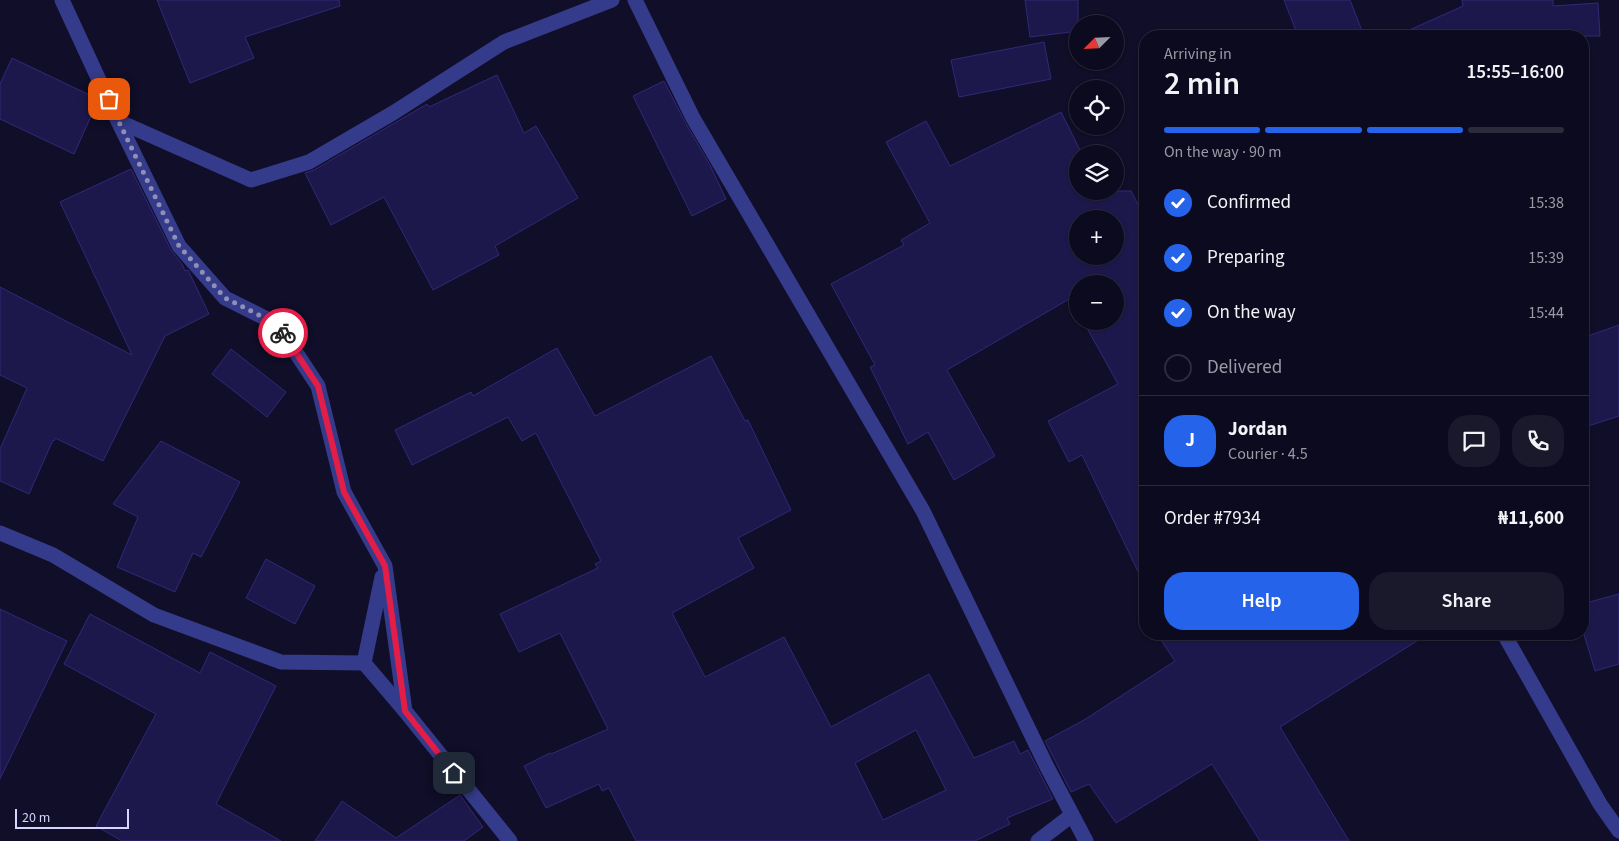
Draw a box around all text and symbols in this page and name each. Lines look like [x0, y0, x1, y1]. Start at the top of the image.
north arrow [1069, 15, 1124, 70]
map controls [1069, 15, 1124, 330]
text: Arriving in [1164, 43, 1232, 65]
text: 15:55–16:00 [1466, 59, 1564, 86]
text: 2 min [1164, 61, 1240, 107]
pin [88, 78, 130, 120]
button: locate [1069, 80, 1124, 135]
icon: bag [95, 85, 123, 113]
text: On the way · 90 m [1164, 141, 1281, 163]
button: layers [1069, 145, 1124, 200]
icon: check [1164, 189, 1192, 217]
text: Confirmed [1207, 189, 1291, 216]
text: 15:38 [1528, 192, 1564, 214]
button: + [1069, 210, 1124, 265]
icon: check [1164, 244, 1192, 272]
text: Preparing [1207, 244, 1285, 271]
text: 15:39 [1528, 247, 1564, 269]
button: − [1069, 275, 1124, 330]
icon: check [1164, 299, 1192, 327]
text: On the way [1207, 299, 1296, 326]
text: 15:44 [1528, 302, 1564, 324]
courier [258, 308, 308, 358]
icon: bike [269, 319, 297, 347]
text: Delivered [1207, 354, 1282, 381]
button: chat [1448, 415, 1500, 467]
button: phone [1512, 415, 1564, 467]
text: Jordan [1228, 416, 1287, 443]
text: J [1185, 427, 1195, 454]
text: Courier · 4.5 [1228, 443, 1308, 465]
text: Order #7934 [1164, 505, 1261, 532]
text: ₦11,600 [1498, 505, 1564, 532]
button: Help [1164, 572, 1359, 630]
button: Share [1369, 572, 1564, 630]
pin [433, 752, 475, 794]
icon: home [440, 759, 468, 787]
scale bar [15, 806, 129, 829]
text: 20 m [22, 808, 50, 828]

